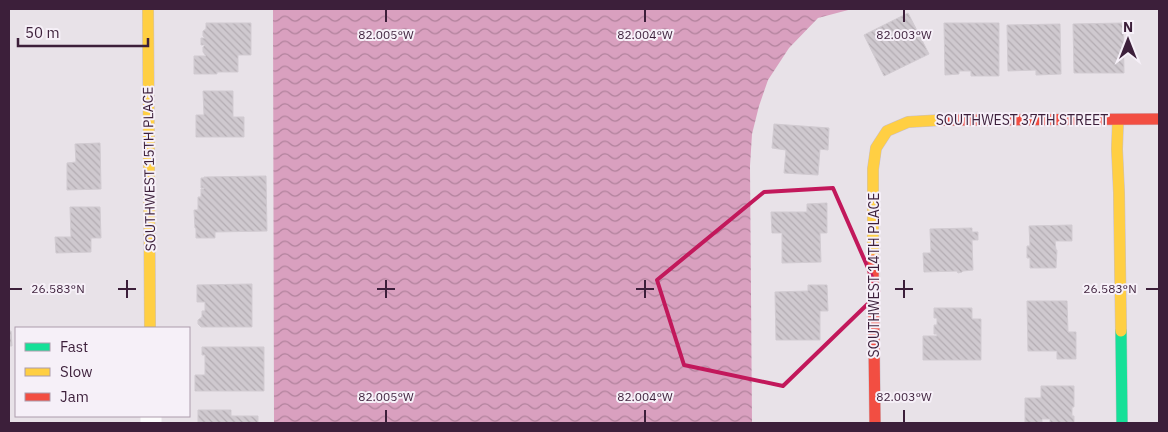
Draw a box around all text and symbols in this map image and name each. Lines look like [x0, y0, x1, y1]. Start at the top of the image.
scale bar [18, 15, 148, 47]
north arrow [1103, 15, 1153, 65]
text: N [1123, 18, 1133, 36]
text: 50 m [25, 23, 60, 42]
text: 82.005°W [358, 27, 414, 42]
text: 82.004°W [617, 27, 673, 42]
text: 82.003°W [876, 27, 932, 42]
street label: SOUTHWEST 15TH PLACE [139, 86, 159, 252]
street label: SOUTHWEST 37TH STREET [936, 111, 1108, 129]
street label: SOUTHWEST 14TH PLACE [865, 193, 883, 357]
text: 26.583°N [31, 281, 85, 296]
text: 26.583°N [1083, 281, 1137, 296]
legend [15, 327, 190, 417]
text: Fast [60, 337, 88, 356]
text: Slow [60, 362, 93, 381]
text: Jam [60, 387, 89, 406]
text: 82.005°W [358, 389, 414, 404]
text: 82.004°W [617, 389, 673, 404]
text: 82.003°W [876, 389, 932, 404]

